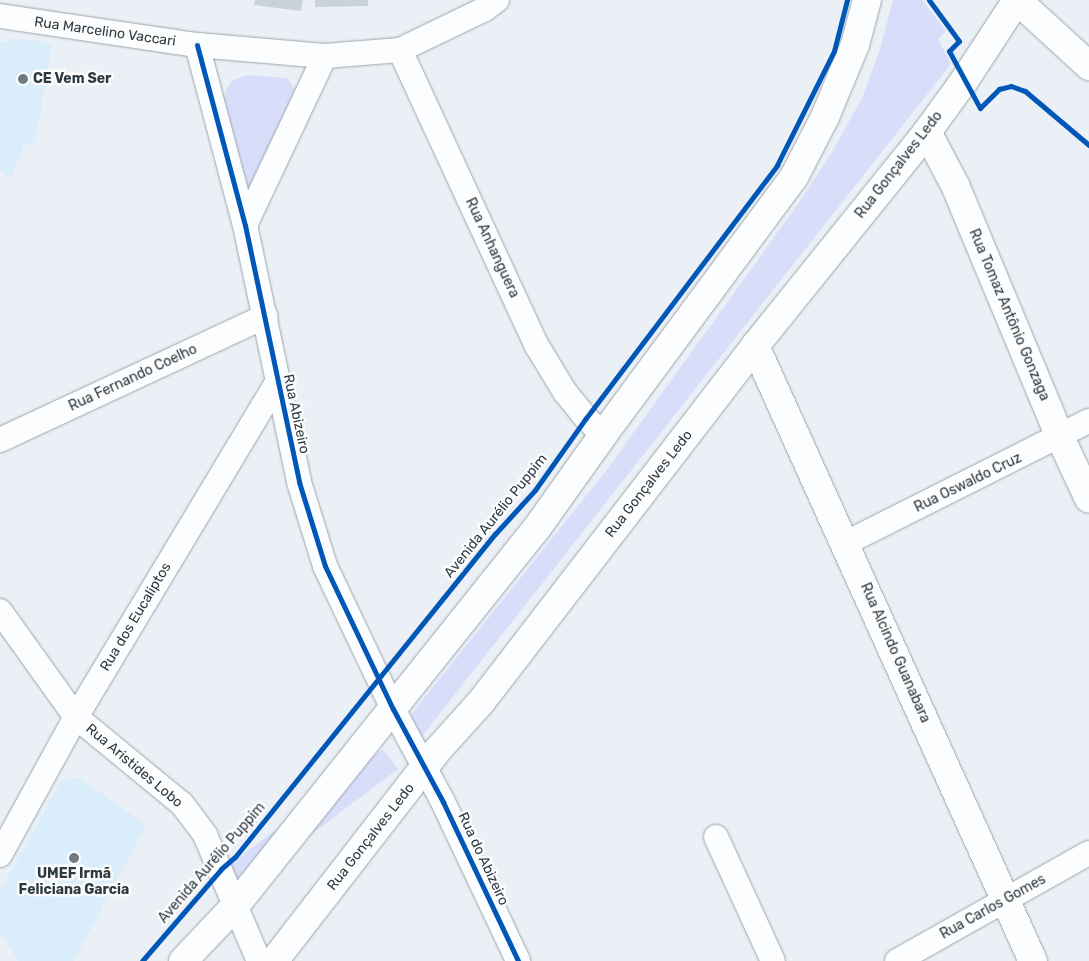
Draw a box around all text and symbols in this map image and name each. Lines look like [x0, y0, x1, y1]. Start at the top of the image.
street label: Rua Marcelino Vaccari [33, 14, 177, 50]
place label: CE Vem Ser [33, 71, 112, 87]
marker: CE Vem Ser [17, 73, 29, 85]
street label: Rua Gonçalves Ledo [852, 108, 946, 222]
street label: Rua Anhanguera [461, 195, 523, 301]
street label: Rua Tomaz Antônio Gonzaga [965, 226, 1053, 404]
street label: Rua Fernando Coelho [66, 341, 200, 415]
street label: Rua Abizeiro [279, 372, 313, 456]
street label: Rua Gonçalves Ledo [602, 427, 696, 541]
street label: Rua Oswaldo Cruz [912, 450, 1024, 516]
street label: Avenida Aurélio Puppim [441, 451, 551, 581]
street label: Rua dos Eucaliptos [97, 560, 175, 674]
street label: Rua Alcindo Guanabara [856, 580, 934, 726]
street label: Rua Aristides Lobo [82, 720, 186, 812]
street label: Rua Gonçalves Ledo [324, 780, 418, 894]
street label: Avenida Aurélio Puppim [155, 799, 269, 927]
street label: Rua do Abizeiro [454, 810, 512, 908]
marker: UMEF Irmã Feliciana Garcia [68, 852, 80, 864]
place label: UMEF Irmã Feliciana Garcia [19, 866, 129, 899]
street label: Rua Carlos Gomes [937, 871, 1049, 943]

